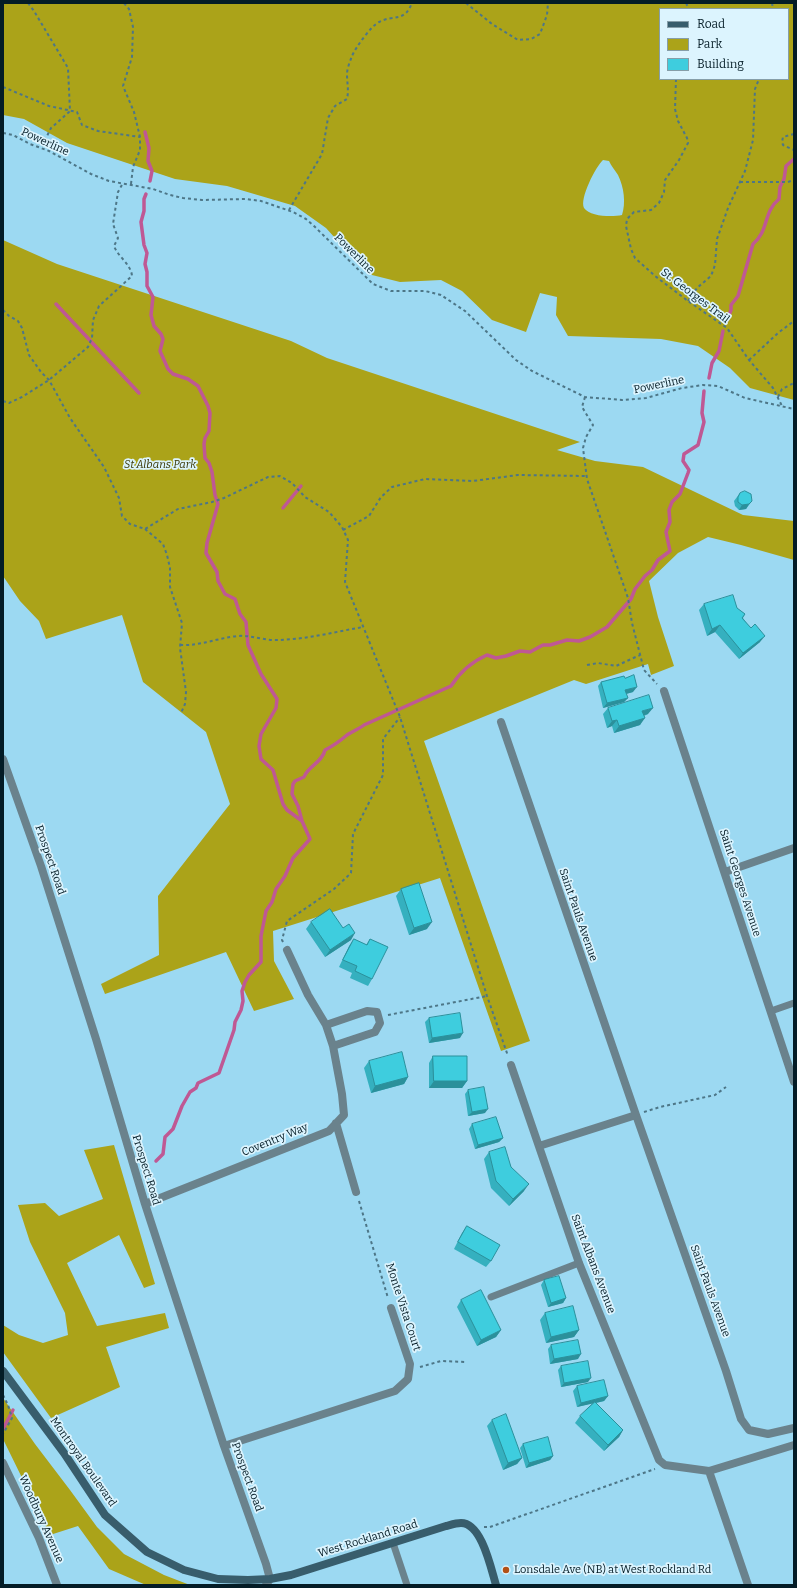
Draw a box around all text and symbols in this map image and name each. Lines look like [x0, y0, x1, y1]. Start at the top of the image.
legend [659, 8, 789, 80]
text: Road [697, 17, 725, 31]
text: Park [697, 37, 722, 51]
text: Building [697, 57, 744, 71]
street label: Powerline [19, 125, 71, 159]
street label: Powerline [331, 231, 377, 277]
street label: St. Georges Trail [658, 266, 732, 326]
street label: Powerline [633, 373, 685, 397]
park label: St Albans Park [124, 458, 196, 472]
street label: Prospect Road [32, 823, 68, 897]
street label: Saint Georges Avenue [716, 828, 764, 938]
street label: Saint Pauls Avenue [556, 867, 600, 963]
street label: Coventry Way [240, 1121, 310, 1159]
street label: Prospect Road [129, 1133, 163, 1207]
street label: Saint Albans Avenue [568, 1213, 618, 1315]
street label: Saint Pauls Avenue [687, 1243, 733, 1339]
street label: Monte Vista Court [383, 1261, 423, 1353]
street label: Montroyal Boulevard [47, 1415, 119, 1509]
street label: Prospect Road [228, 1441, 266, 1513]
street label: Woodbury Avenue [16, 1473, 66, 1565]
street label: West Rockland Road [317, 1518, 419, 1560]
place label: Lonsdale Ave (NB) at West Rockland Rd [514, 1563, 711, 1577]
marker: Lonsdale Ave (NB) at West Rockland Rd [501, 1565, 511, 1575]

